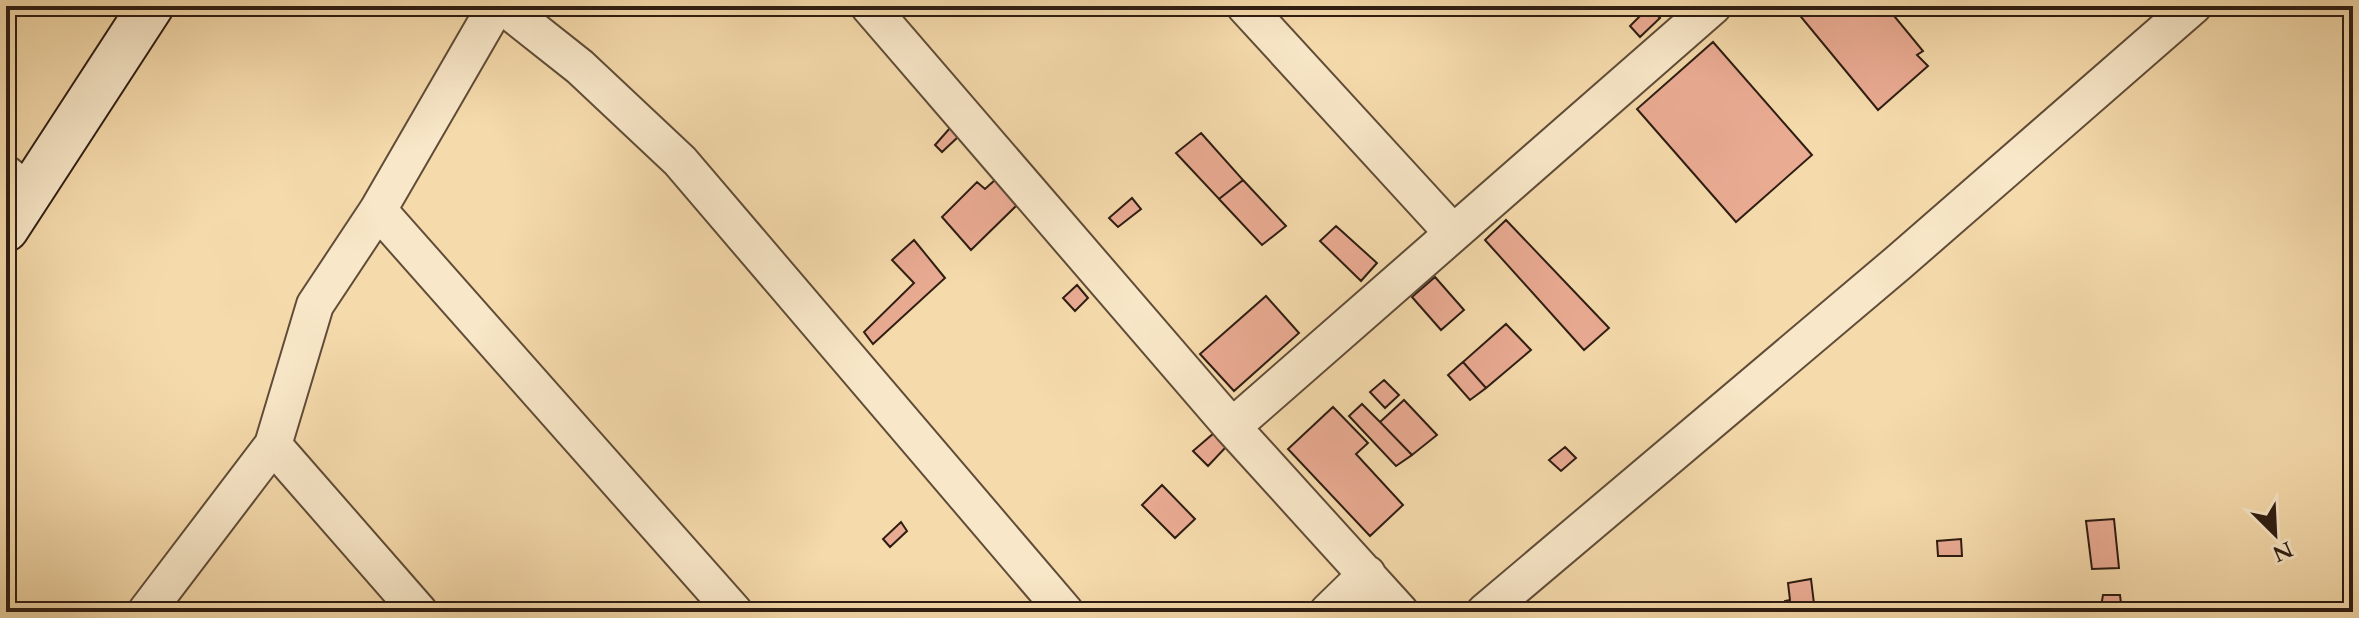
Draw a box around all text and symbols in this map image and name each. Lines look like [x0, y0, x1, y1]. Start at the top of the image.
north arrow [2235, 494, 2315, 574]
text: N [2268, 534, 2298, 569]

